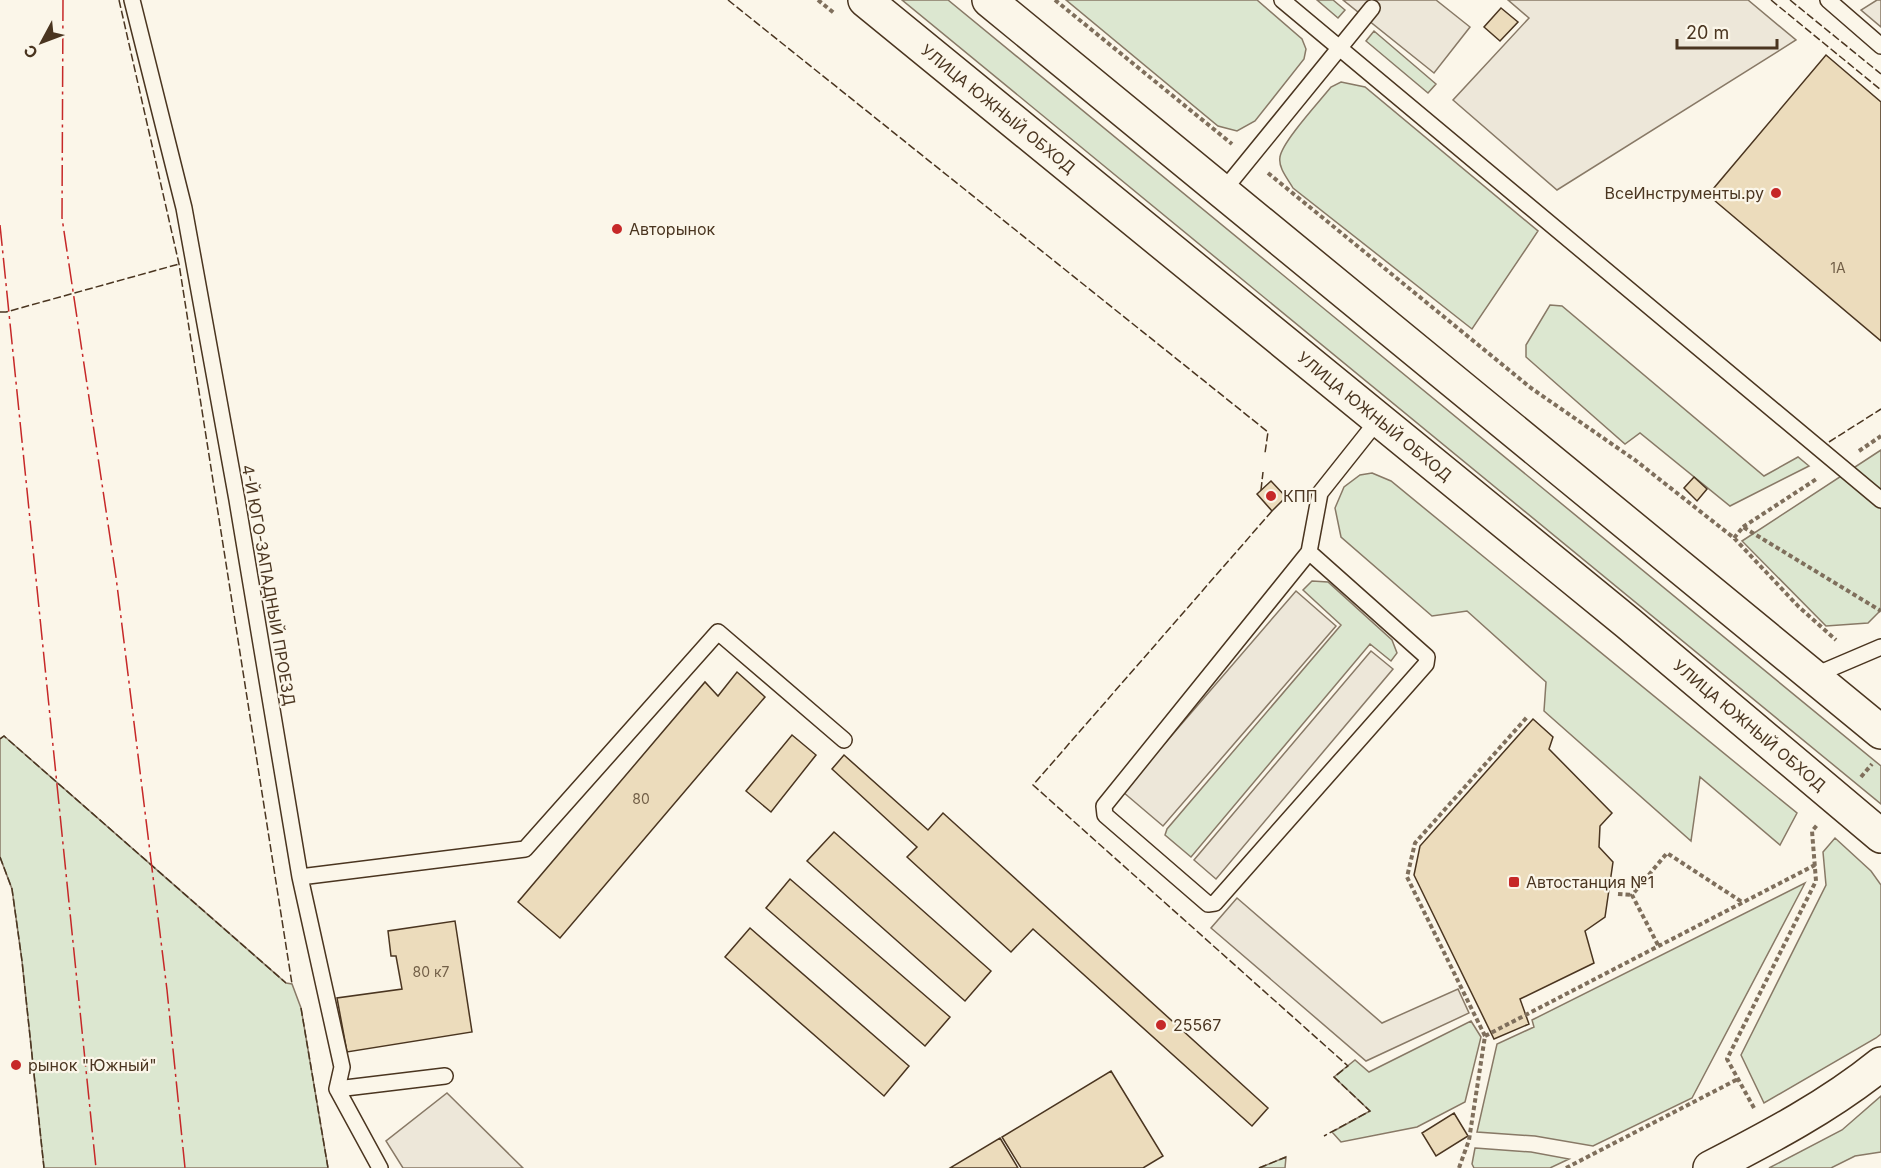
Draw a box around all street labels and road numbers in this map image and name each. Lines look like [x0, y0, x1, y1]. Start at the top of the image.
street label: УЛИЦА ЮЖНЫЙ ОБХОД [917, 40, 1080, 178]
street label: УЛИЦА ЮЖНЫЙ ОБХОД [1293, 347, 1456, 485]
street label: 4-Й ЮГО-ЗАПАДНЫЙ ПРОЕЗД [238, 463, 300, 707]
street label: УЛИЦА ЮЖНЫЙ ОБХОД [1669, 655, 1830, 795]

